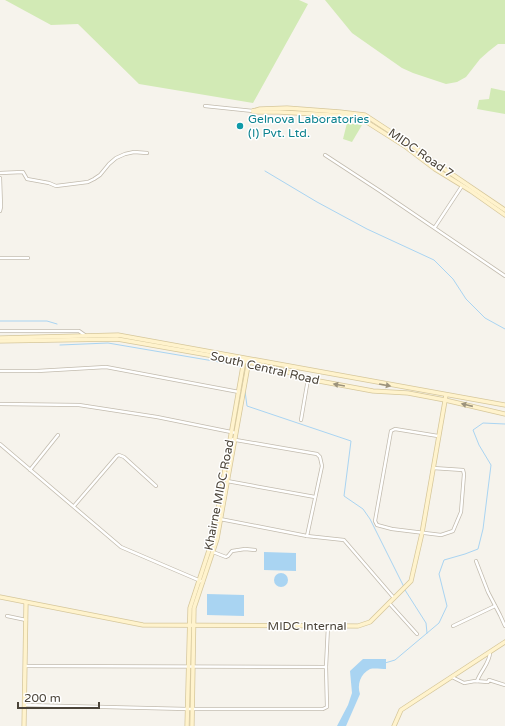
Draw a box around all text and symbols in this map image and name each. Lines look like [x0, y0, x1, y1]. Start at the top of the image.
place label: Gelnova Laboratories (I) Pvt. Ltd. [248, 112, 369, 140]
marker: Gelnova Laboratories (I) Pvt. Ltd. [235, 121, 245, 131]
street label: MIDC Road 7 [386, 125, 456, 181]
street label: South Central Road [209, 349, 321, 387]
one-way arrow [333, 381, 345, 387]
one-way arrow [378, 382, 391, 388]
one-way arrow [461, 401, 473, 407]
street label: Khairne MIDC Road [201, 438, 237, 552]
street label: MIDC Internal [268, 619, 346, 633]
scale bar [18, 684, 99, 710]
text: 200 m [24, 691, 61, 705]

